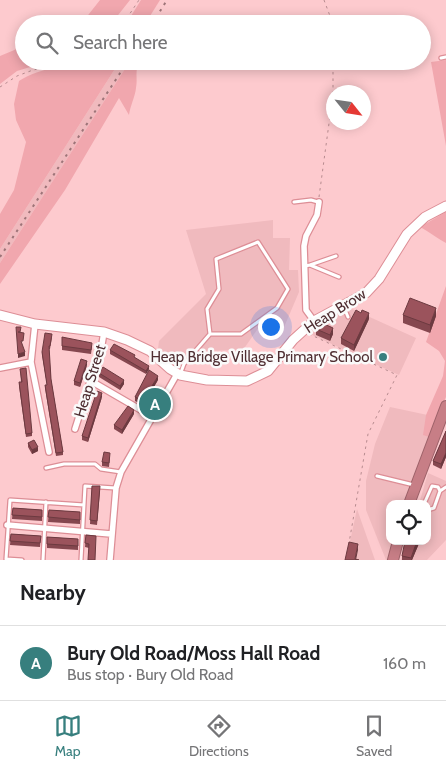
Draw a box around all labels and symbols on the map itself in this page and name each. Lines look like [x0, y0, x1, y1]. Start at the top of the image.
north arrow [326, 85, 371, 130]
street label: Heap Brow [301, 285, 369, 337]
your location [258, 314, 284, 340]
street label: Heap Street [70, 342, 110, 420]
place label: Heap Bridge Village Primary School [150, 348, 373, 366]
marker: Heap Bridge Village Primary School [377, 351, 389, 363]
pin: A [139, 385, 171, 423]

